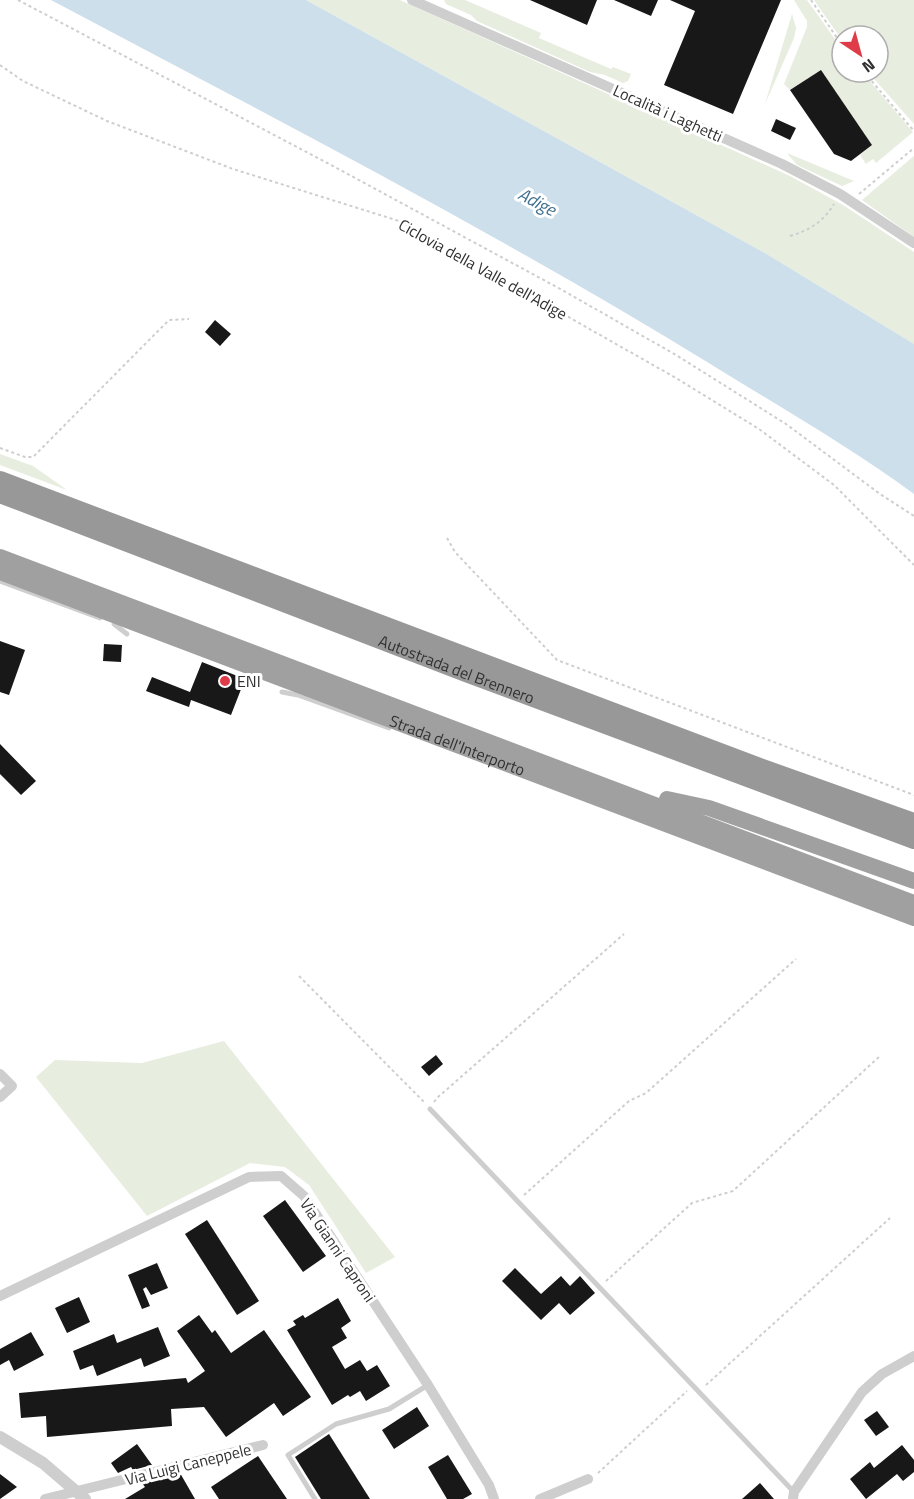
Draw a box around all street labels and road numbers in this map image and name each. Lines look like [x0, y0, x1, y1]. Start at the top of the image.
street label: Località i Laghetti [609, 78, 727, 148]
street label: Ciclovia della Valle dell'Adige [394, 213, 572, 325]
street label: Autostrada del Brennero [375, 629, 538, 710]
street label: Strada dell'Interporto [386, 709, 529, 782]
street label: Via Gianni Caproni [294, 1193, 382, 1307]
street label: Via Luigi Caneppele [122, 1437, 254, 1491]

